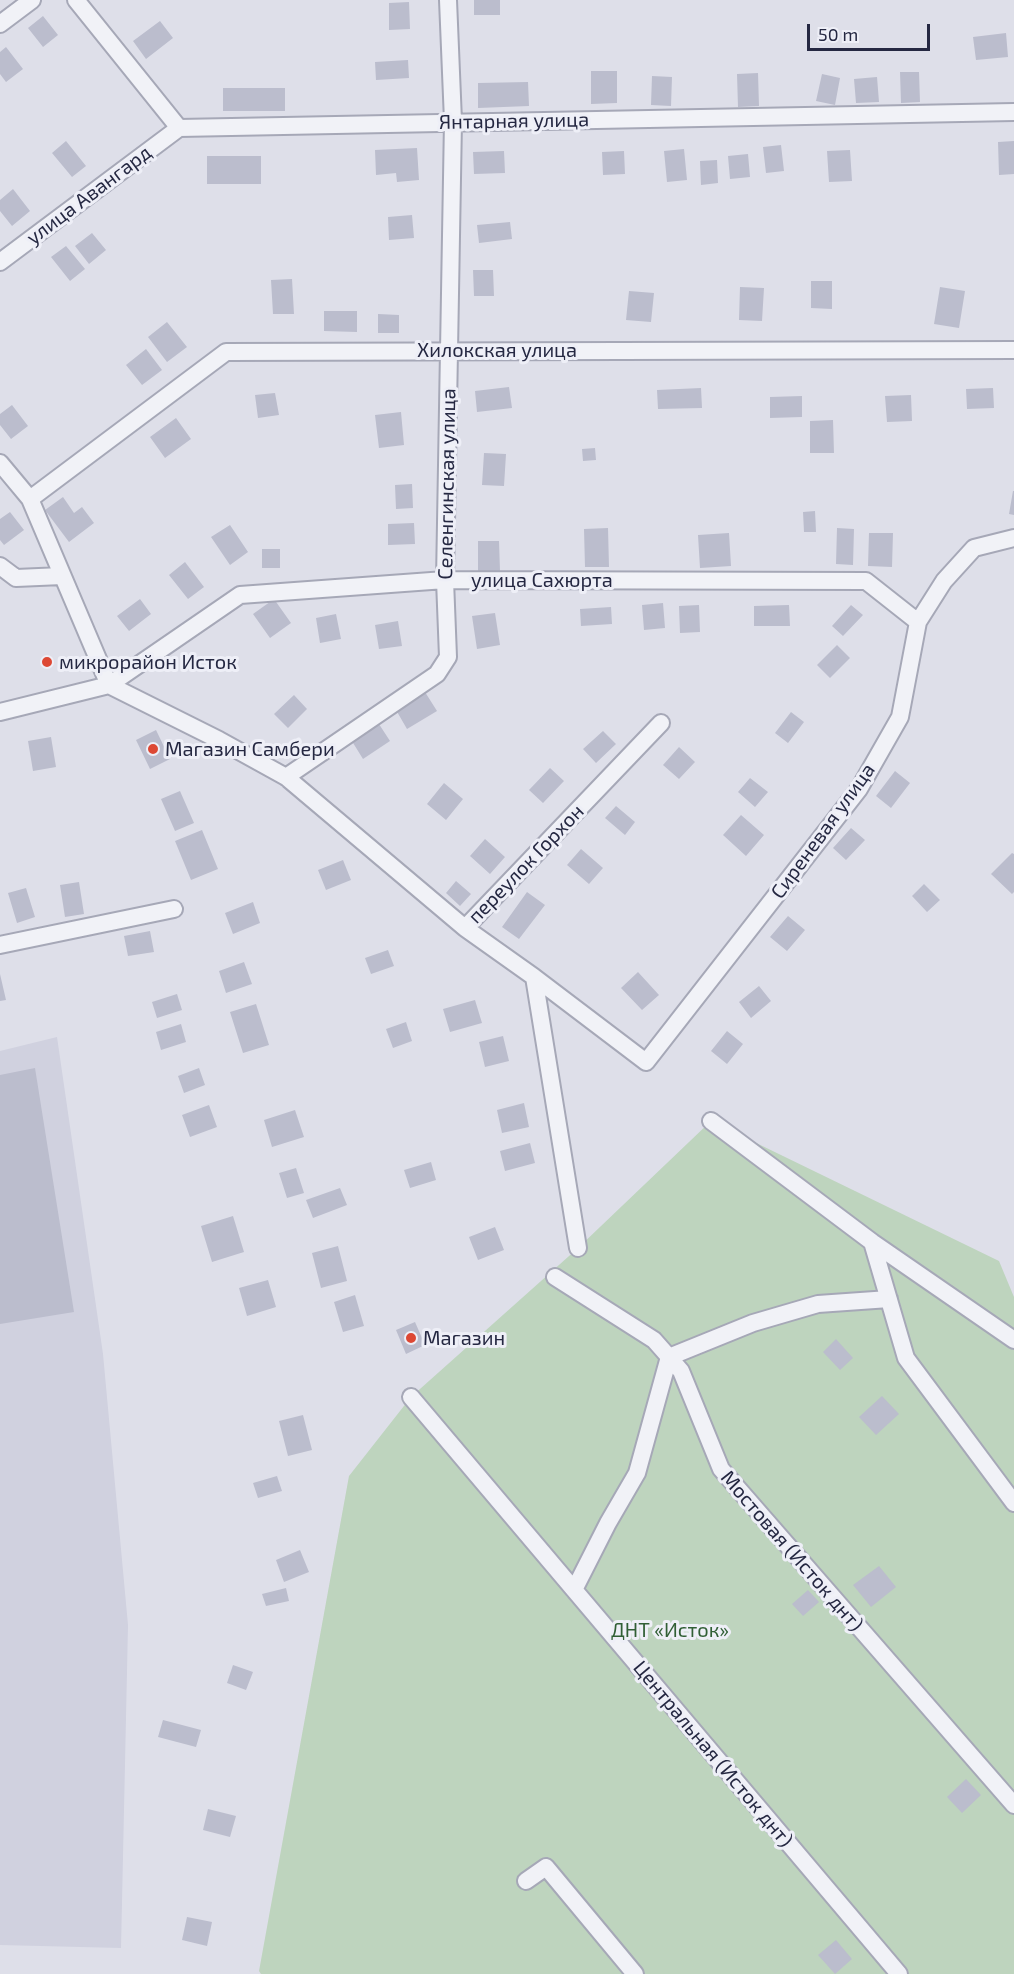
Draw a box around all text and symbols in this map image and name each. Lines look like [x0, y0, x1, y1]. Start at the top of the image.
scale bar [810, 12, 933, 50]
text: 50 m [818, 23, 858, 45]
street label: Янтарная улица [439, 108, 589, 134]
street label: улица Авангард [22, 140, 156, 250]
street label: Хилокская улица [417, 338, 577, 362]
street label: Селенгинская улица [433, 388, 461, 580]
street label: улица Сахюрта [471, 568, 613, 592]
place label: микрорайон Исток [59, 650, 237, 674]
marker: микрорайон Исток [40, 655, 54, 669]
place label: Магазин Самбери [165, 737, 335, 761]
marker: Магазин Самбери [146, 742, 160, 756]
street label: Сиреневая улица [766, 759, 880, 903]
street label: переулок Горхон [463, 799, 589, 929]
place label: Магазин [423, 1326, 505, 1350]
marker: Магазин [404, 1331, 418, 1345]
street label: Мостовая (Исток днт) [716, 1466, 868, 1636]
park label: ДНТ «Исток» [611, 1618, 729, 1642]
street label: Центральная (Исток днт) [628, 1656, 798, 1852]

